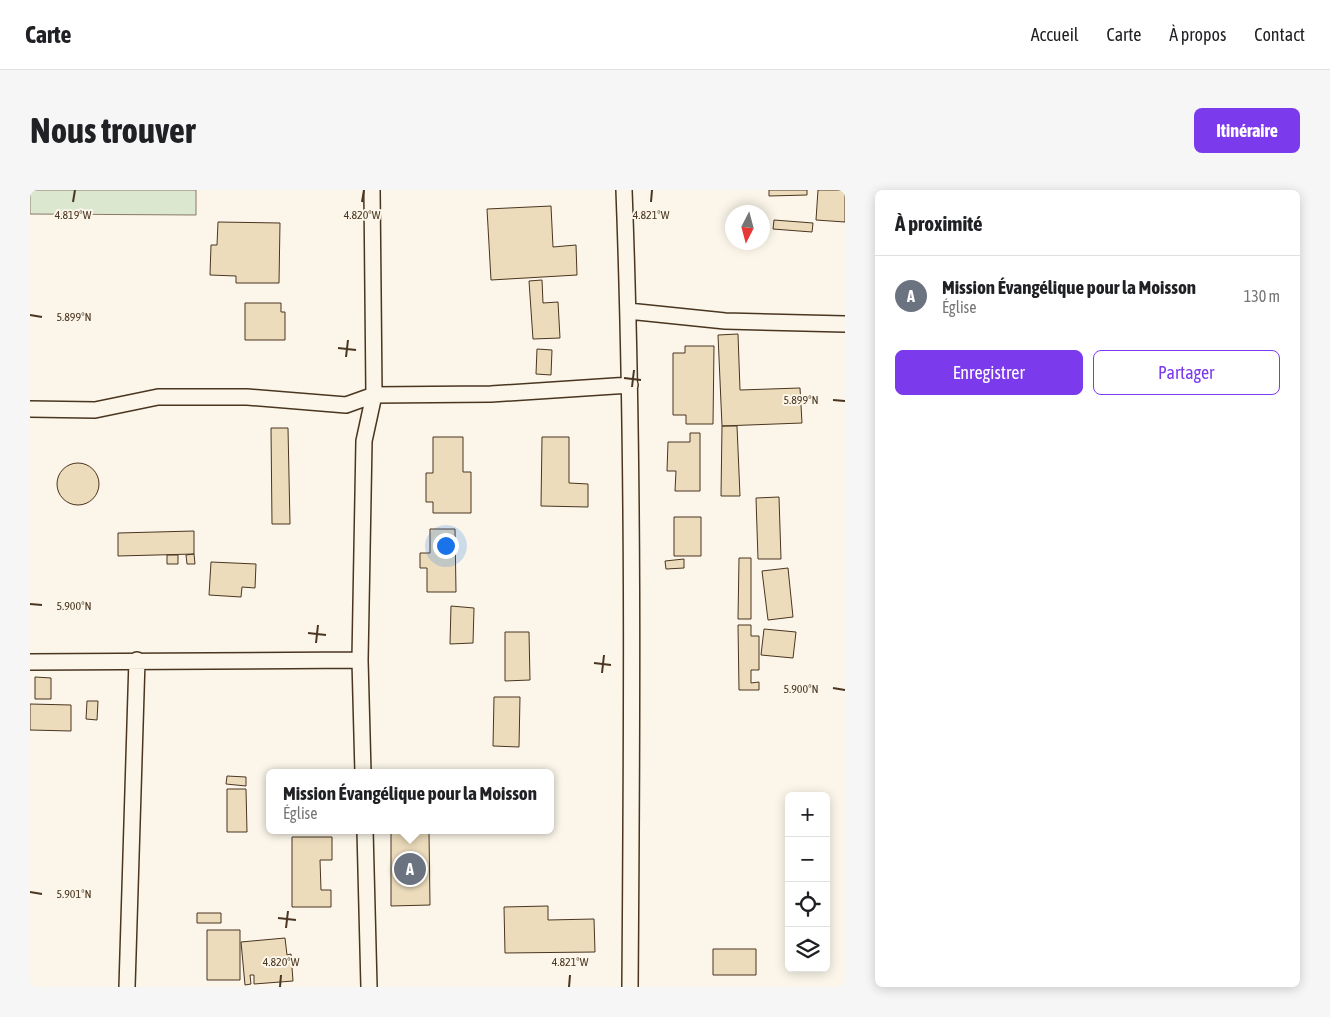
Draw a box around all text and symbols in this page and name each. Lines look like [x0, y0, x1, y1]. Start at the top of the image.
text: Carte [25, 21, 71, 48]
text: Accueil [1031, 24, 1079, 45]
text: Carte [1107, 24, 1141, 45]
text: À propos [1169, 24, 1226, 45]
text: Contact [1254, 24, 1305, 45]
button: Itinéraire [1194, 108, 1300, 153]
text: Nous trouver [30, 110, 195, 150]
north arrow [725, 205, 770, 250]
text: 4.819°W [55, 208, 92, 222]
text: 4.820°W [344, 208, 381, 222]
text: 4.821°W [633, 208, 670, 222]
text: À proximité [895, 211, 983, 235]
text: Mission Évangélique pour la Moisson [942, 276, 1196, 298]
text: A [907, 287, 915, 305]
text: 130 m [1244, 287, 1280, 305]
text: Église [942, 298, 977, 316]
text: 5.899°N [56, 310, 92, 324]
button: Enregistrer [895, 350, 1083, 395]
button: Partager [1093, 350, 1280, 395]
text: 5.899°N [783, 393, 819, 407]
your location [433, 533, 459, 559]
text: 5.900°N [56, 599, 92, 613]
text: 5.900°N [783, 682, 819, 696]
popup [266, 769, 554, 834]
text: Mission Évangélique pour la Moisson [283, 782, 537, 804]
map controls [785, 792, 830, 972]
button: + [785, 792, 830, 837]
text: Église [283, 804, 318, 822]
button: − [785, 837, 830, 882]
pin: A [394, 850, 426, 888]
button: locate [785, 882, 830, 927]
text: 5.901°N [56, 887, 92, 901]
button: layers [785, 927, 830, 972]
text: 4.820°W [263, 955, 300, 969]
text: 4.821°W [552, 955, 589, 969]

